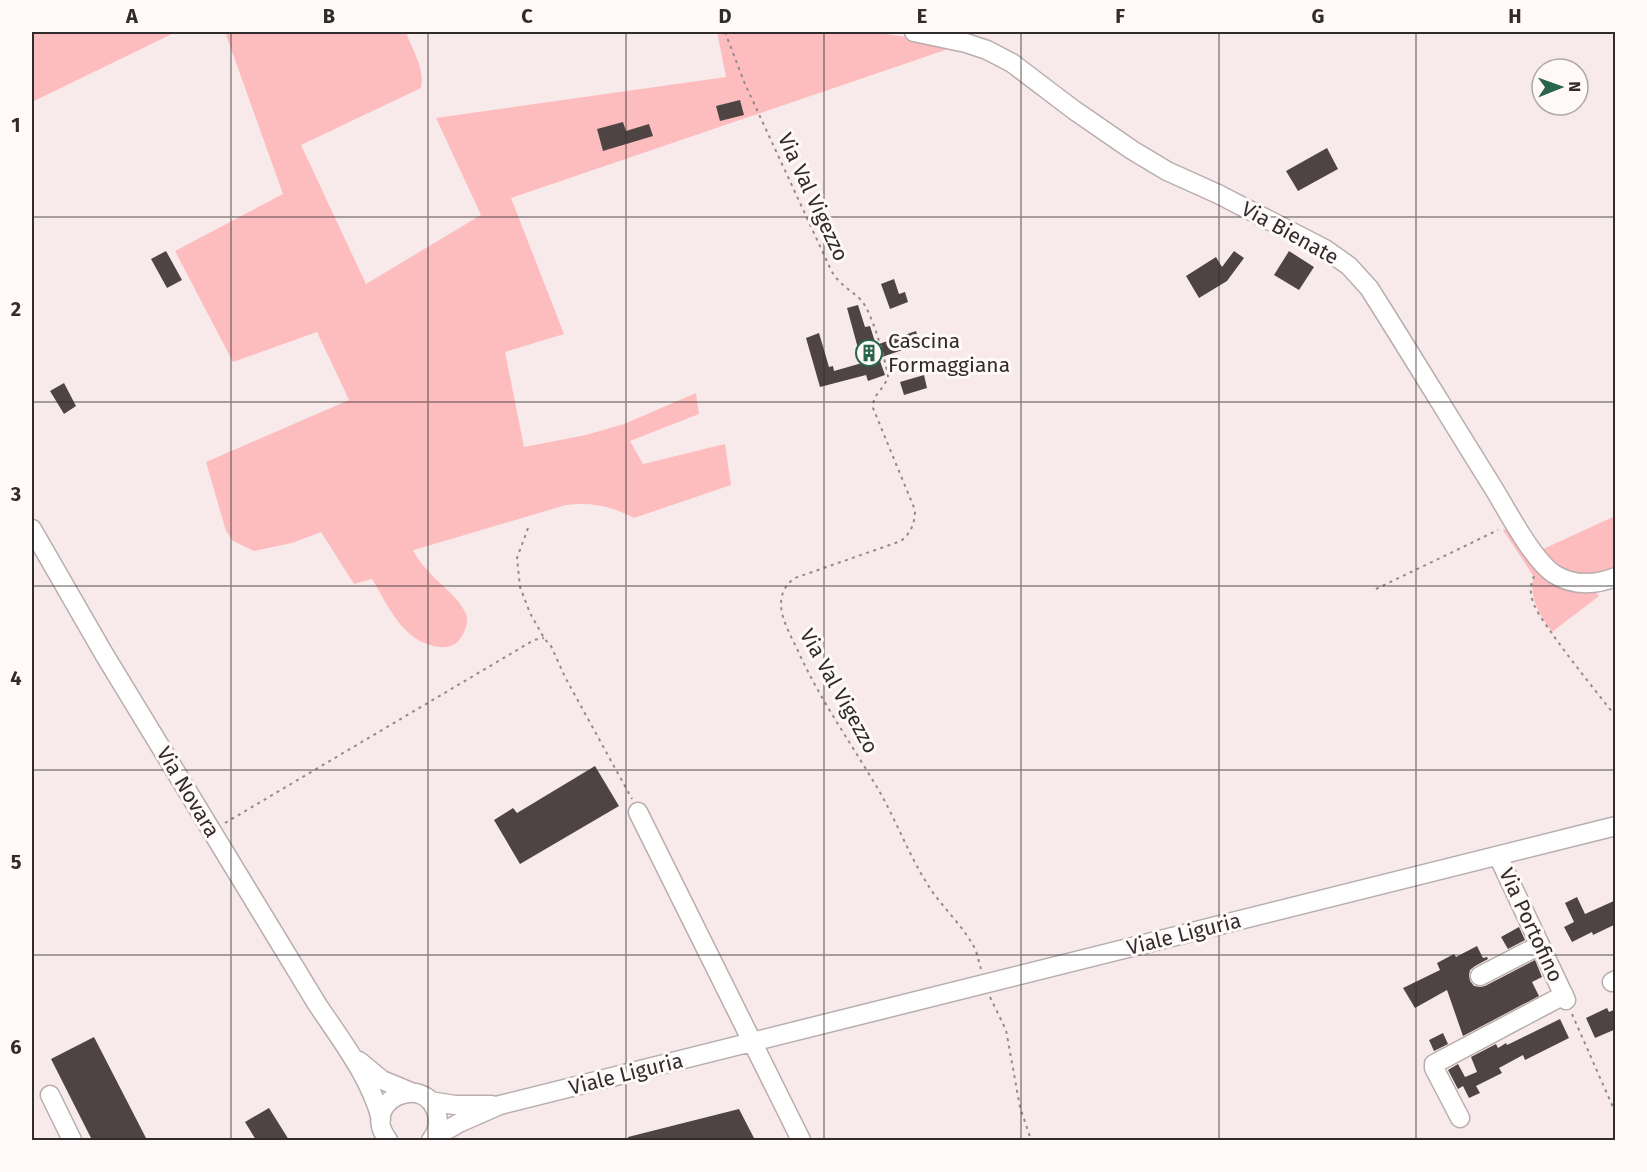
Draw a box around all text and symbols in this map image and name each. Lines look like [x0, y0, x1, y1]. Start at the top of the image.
text: A [125, 4, 139, 28]
text: B [323, 4, 335, 28]
text: C [521, 4, 533, 28]
text: D [718, 4, 732, 28]
text: E [917, 4, 927, 28]
text: F [1115, 4, 1125, 28]
text: G [1312, 4, 1324, 28]
text: H [1508, 4, 1522, 28]
north arrow [1530, 57, 1590, 117]
text: N [1565, 81, 1584, 92]
text: 1 [11, 113, 21, 137]
street label: Via Val Vigezzo [772, 129, 854, 265]
street label: Via Bienate [1237, 196, 1343, 270]
text: 2 [11, 297, 21, 321]
place label: Cascina Formaggiana [888, 328, 1010, 378]
building icon: Cascina Formaggiana [854, 338, 884, 368]
text: 3 [10, 482, 21, 506]
street label: Via Val Vigezzo [794, 624, 884, 758]
text: 4 [10, 666, 22, 690]
street label: Via Novara [151, 742, 225, 842]
text: 5 [11, 850, 22, 874]
street label: Via Portofino [1493, 864, 1569, 986]
street label: Viale Liguria [1124, 907, 1244, 961]
text: 6 [10, 1035, 22, 1059]
street label: Viale Liguria [566, 1047, 686, 1101]

